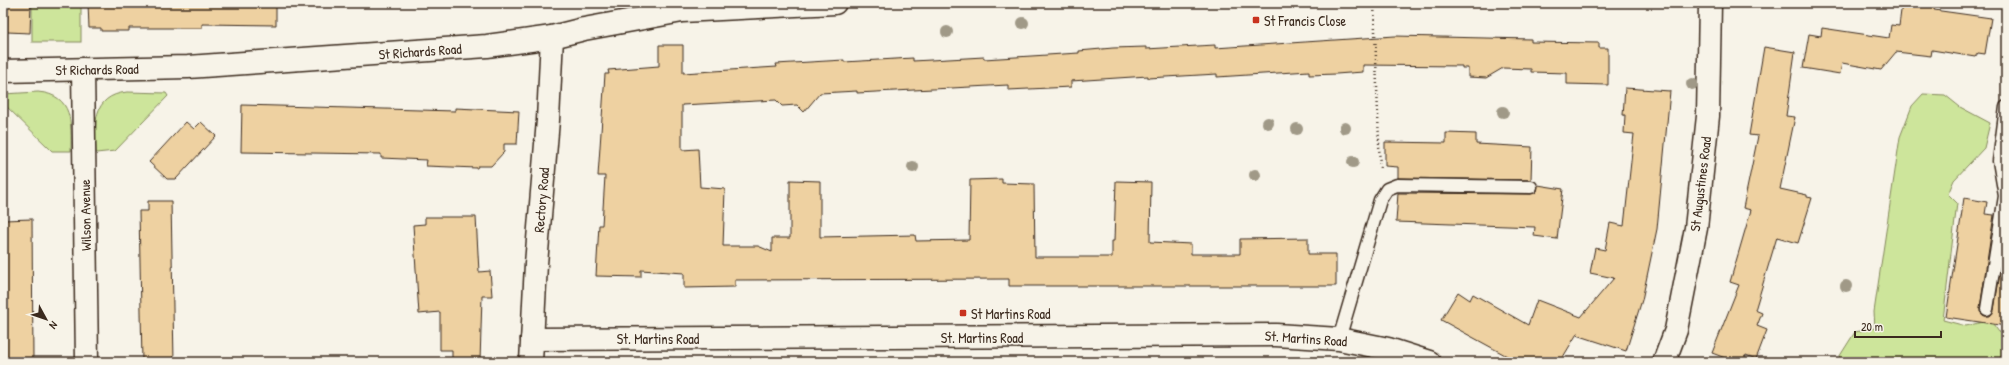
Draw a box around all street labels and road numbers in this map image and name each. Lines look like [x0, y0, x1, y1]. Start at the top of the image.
street label: St Richards Road [378, 39, 463, 63]
street label: St Richards Road [55, 59, 139, 79]
street label: St Augustines Road [1685, 135, 1716, 233]
street label: Rectory Road [529, 166, 554, 233]
street label: Wilson Avenue [75, 179, 95, 251]
street label: St. Martins Road [1264, 326, 1348, 350]
street label: St. Martins Road [941, 328, 1024, 347]
street label: St. Martins Road [617, 329, 700, 348]

